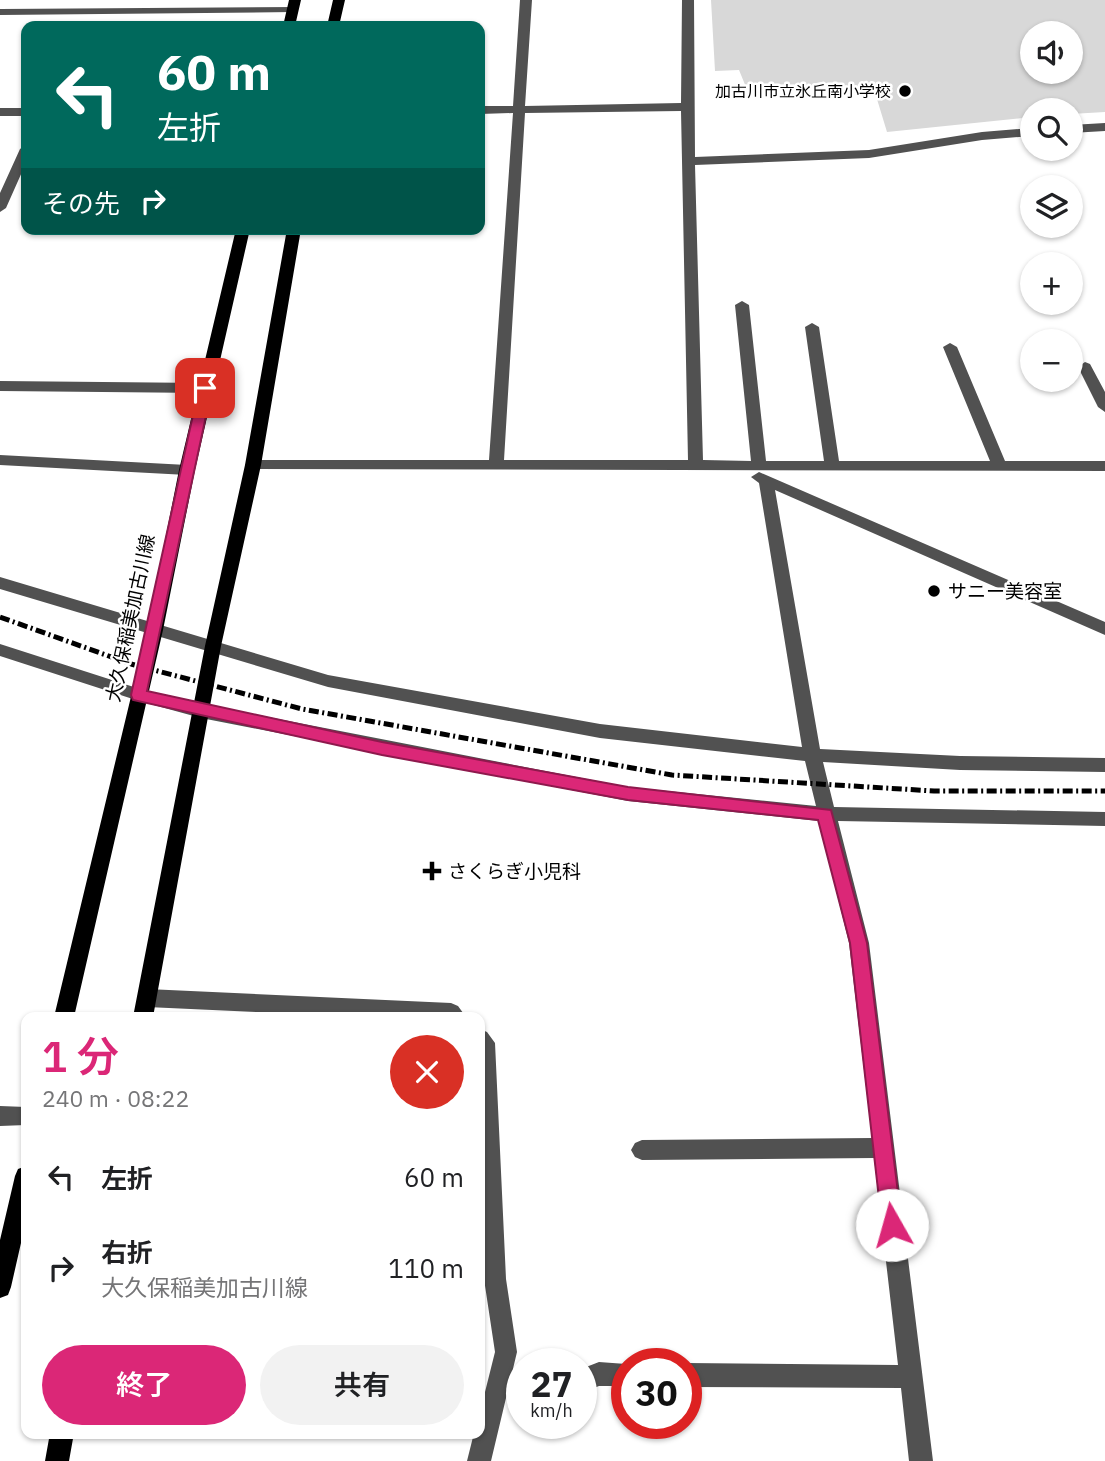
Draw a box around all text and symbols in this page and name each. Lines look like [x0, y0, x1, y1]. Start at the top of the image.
map controls [1020, 21, 1083, 392]
button: sound [1020, 21, 1083, 84]
text: 60 m [157, 40, 271, 103]
icon: left [42, 49, 133, 140]
place label: 加古川市立氷丘南小学校 [715, 81, 891, 101]
marker: 加古川市立氷丘南小学校 [897, 83, 913, 99]
button: search [1020, 98, 1083, 161]
text: 左折 [157, 106, 221, 148]
button: layers [1020, 175, 1083, 238]
icon: right [134, 182, 172, 220]
text: その先 [42, 186, 120, 220]
button: + [1020, 252, 1083, 315]
button: − [1020, 329, 1083, 392]
pin [175, 358, 235, 418]
icon: arrive [186, 369, 224, 407]
street label: 大久保稲美加古川線 [100, 532, 160, 704]
place label: サニー美容室 [948, 579, 1062, 603]
marker: サニー美容室 [926, 583, 942, 599]
place label: さくらぎ小児科 [448, 859, 581, 883]
marker: さくらぎ小児科 [422, 861, 442, 881]
text: 1 分 [42, 1029, 119, 1084]
button: close [390, 1035, 464, 1109]
text: 240 m · 08:22 [42, 1083, 189, 1113]
icon: left [42, 1158, 80, 1196]
text: 60 m [404, 1160, 464, 1194]
text: 左折 [101, 1161, 153, 1195]
position arrow [855, 1188, 929, 1262]
text: 右折 [101, 1235, 153, 1269]
icon: right [42, 1249, 80, 1287]
text: 110 m [388, 1251, 464, 1285]
text: 大久保稲美加古川線 [101, 1272, 308, 1302]
button: 終了 [42, 1345, 246, 1425]
button: 共有 [260, 1345, 464, 1425]
speed limit sign: 30 [611, 1348, 702, 1439]
text: 27 [530, 1361, 573, 1407]
text: km/h [530, 1399, 573, 1422]

